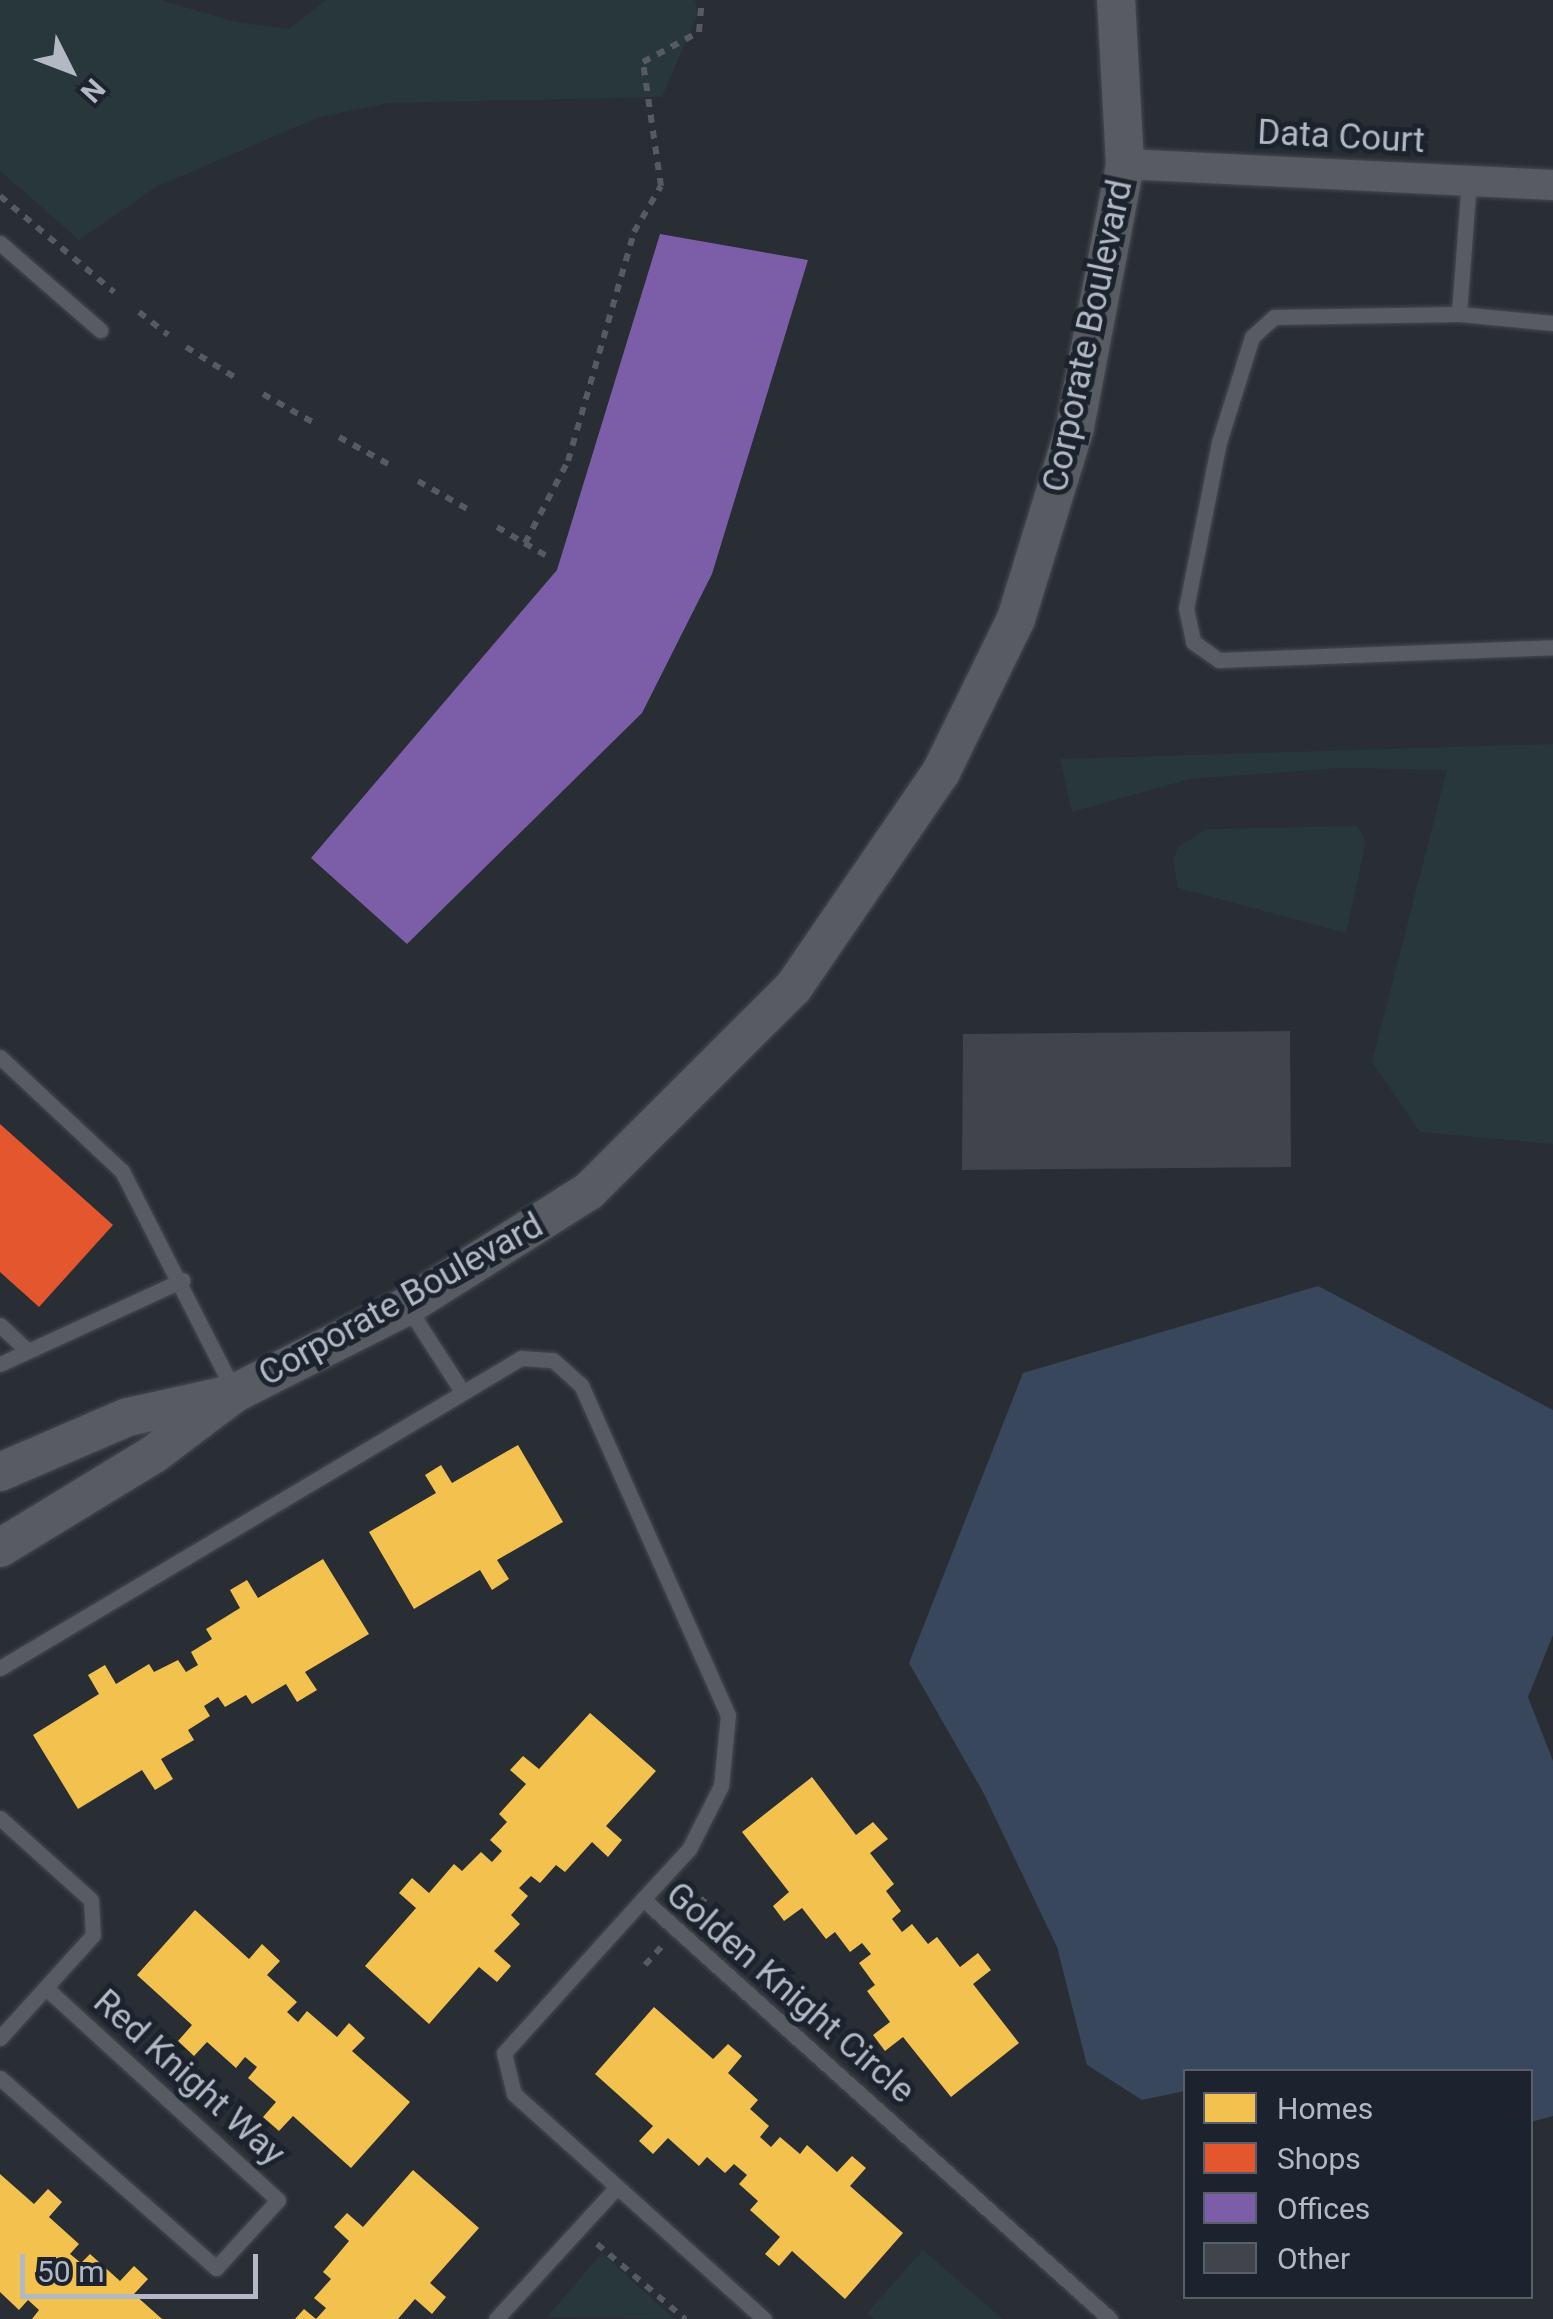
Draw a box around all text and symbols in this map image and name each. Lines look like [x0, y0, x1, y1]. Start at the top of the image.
north arrow [20, 20, 120, 120]
text: N [74, 72, 112, 109]
street label: Data Court [1256, 112, 1426, 162]
street label: Corporate Boulevard [1034, 176, 1142, 496]
street label: Corporate Boulevard [252, 1205, 550, 1395]
street label: Golden Knight Circle [657, 1874, 923, 2112]
street label: Red Knight Way [85, 1981, 293, 2175]
legend [1183, 2069, 1533, 2299]
text: Homes [1277, 2091, 1373, 2126]
text: Shops [1277, 2141, 1361, 2176]
text: Offices [1277, 2191, 1370, 2226]
scale bar [25, 2234, 262, 2296]
text: Other [1277, 2241, 1350, 2276]
text: 50 m [37, 2254, 104, 2289]

